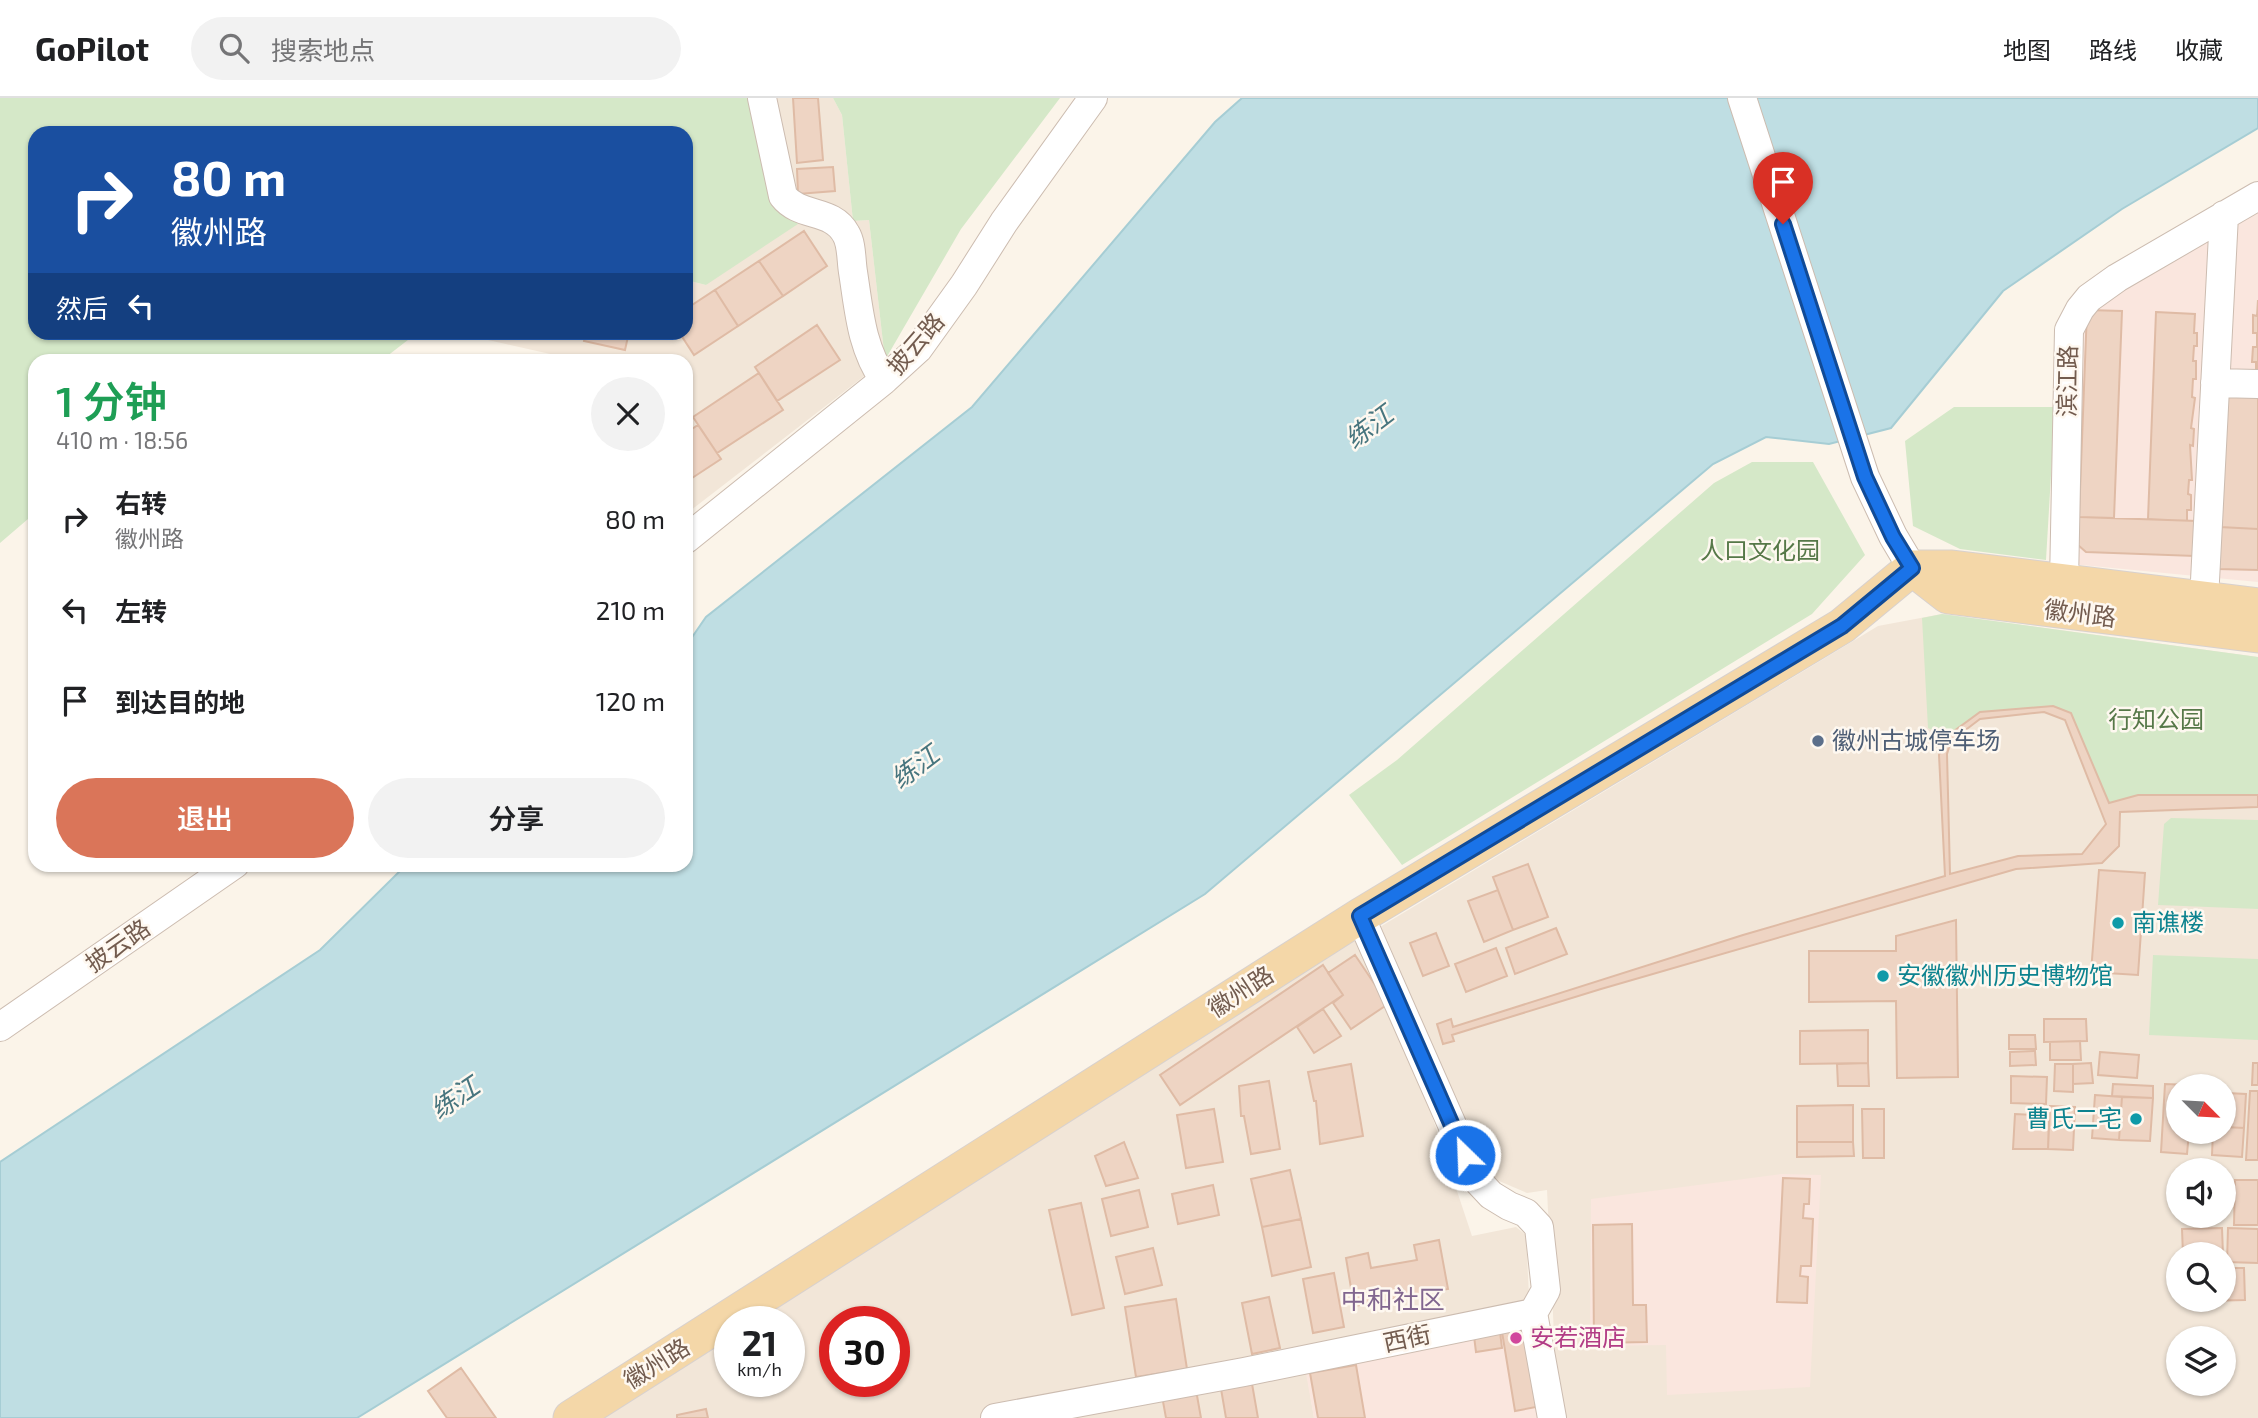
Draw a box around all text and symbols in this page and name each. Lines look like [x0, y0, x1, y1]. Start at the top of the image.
search box [191, 17, 681, 80]
text: GoPilot [35, 28, 149, 68]
icon: search [215, 29, 253, 67]
text: 搜索地点 [271, 34, 375, 65]
text: 地图 [2003, 35, 2051, 64]
text: 路线 [2089, 35, 2137, 64]
text: 收藏 [2175, 35, 2223, 64]
text: 80 m [171, 147, 286, 206]
pin [1753, 152, 1813, 224]
icon: right [56, 154, 147, 245]
icon: arrive [1764, 163, 1802, 201]
text: 徽州路 [171, 212, 267, 250]
icon: left [122, 287, 160, 325]
text: 然后 [56, 292, 108, 323]
street label: 披云路 [880, 306, 949, 380]
street label: 滨江路 [2051, 345, 2082, 417]
text: 1 分钟 [56, 375, 167, 425]
button: close [591, 377, 665, 451]
water label: 练江 [1338, 396, 1401, 454]
text: 410 m · 18:56 [56, 426, 188, 454]
text: 右转 [115, 487, 167, 518]
icon: right [56, 500, 94, 538]
text: 80 m [605, 503, 665, 534]
text: 徽州路 [115, 524, 184, 552]
park label: 人口文化园 [1700, 535, 1820, 564]
icon: left [56, 591, 94, 629]
text: 210 m [596, 594, 665, 625]
street label: 徽州路 [2043, 594, 2118, 631]
text: 左转 [115, 595, 167, 626]
icon: arrive [56, 682, 94, 720]
text: 120 m [596, 685, 665, 716]
text: 到达目的地 [115, 686, 245, 717]
park label: 行知公园 [2108, 704, 2204, 733]
place label: 徽州古城停车场 [1832, 725, 2000, 754]
marker: 徽州古城停车场 [1810, 733, 1826, 749]
water label: 练江 [884, 736, 947, 794]
button: 退出 [56, 778, 354, 858]
button: 分享 [368, 778, 665, 858]
place label: 南谯楼 [2132, 907, 2204, 936]
street label: 披云路 [79, 912, 155, 977]
marker: 南谯楼 [2110, 915, 2126, 931]
street label: 徽州路 [1202, 959, 1278, 1023]
place label: 安徽徽州历史博物馆 [1897, 960, 2113, 989]
marker: 安徽徽州历史博物馆 [1875, 968, 1891, 984]
water label: 练江 [424, 1068, 487, 1124]
north arrow [2166, 1074, 2236, 1144]
map controls [2166, 1074, 2236, 1396]
place label: 曹氏二宅 [2026, 1103, 2122, 1132]
marker: 曹氏二宅 [2128, 1111, 2144, 1127]
position arrow [1428, 1118, 1502, 1192]
button: sound [2166, 1158, 2236, 1228]
button: search [2166, 1242, 2236, 1312]
district label: 中和社区 [1341, 1283, 1445, 1314]
speed limit sign: 30 [819, 1306, 910, 1397]
street label: 西街 [1380, 1318, 1433, 1357]
text: 21 [742, 1321, 777, 1363]
place label: 安若酒店 [1530, 1322, 1626, 1351]
button: layers [2166, 1326, 2236, 1396]
marker: 安若酒店 [1508, 1330, 1524, 1346]
street label: 徽州路 [618, 1331, 694, 1394]
text: km/h [737, 1358, 782, 1380]

